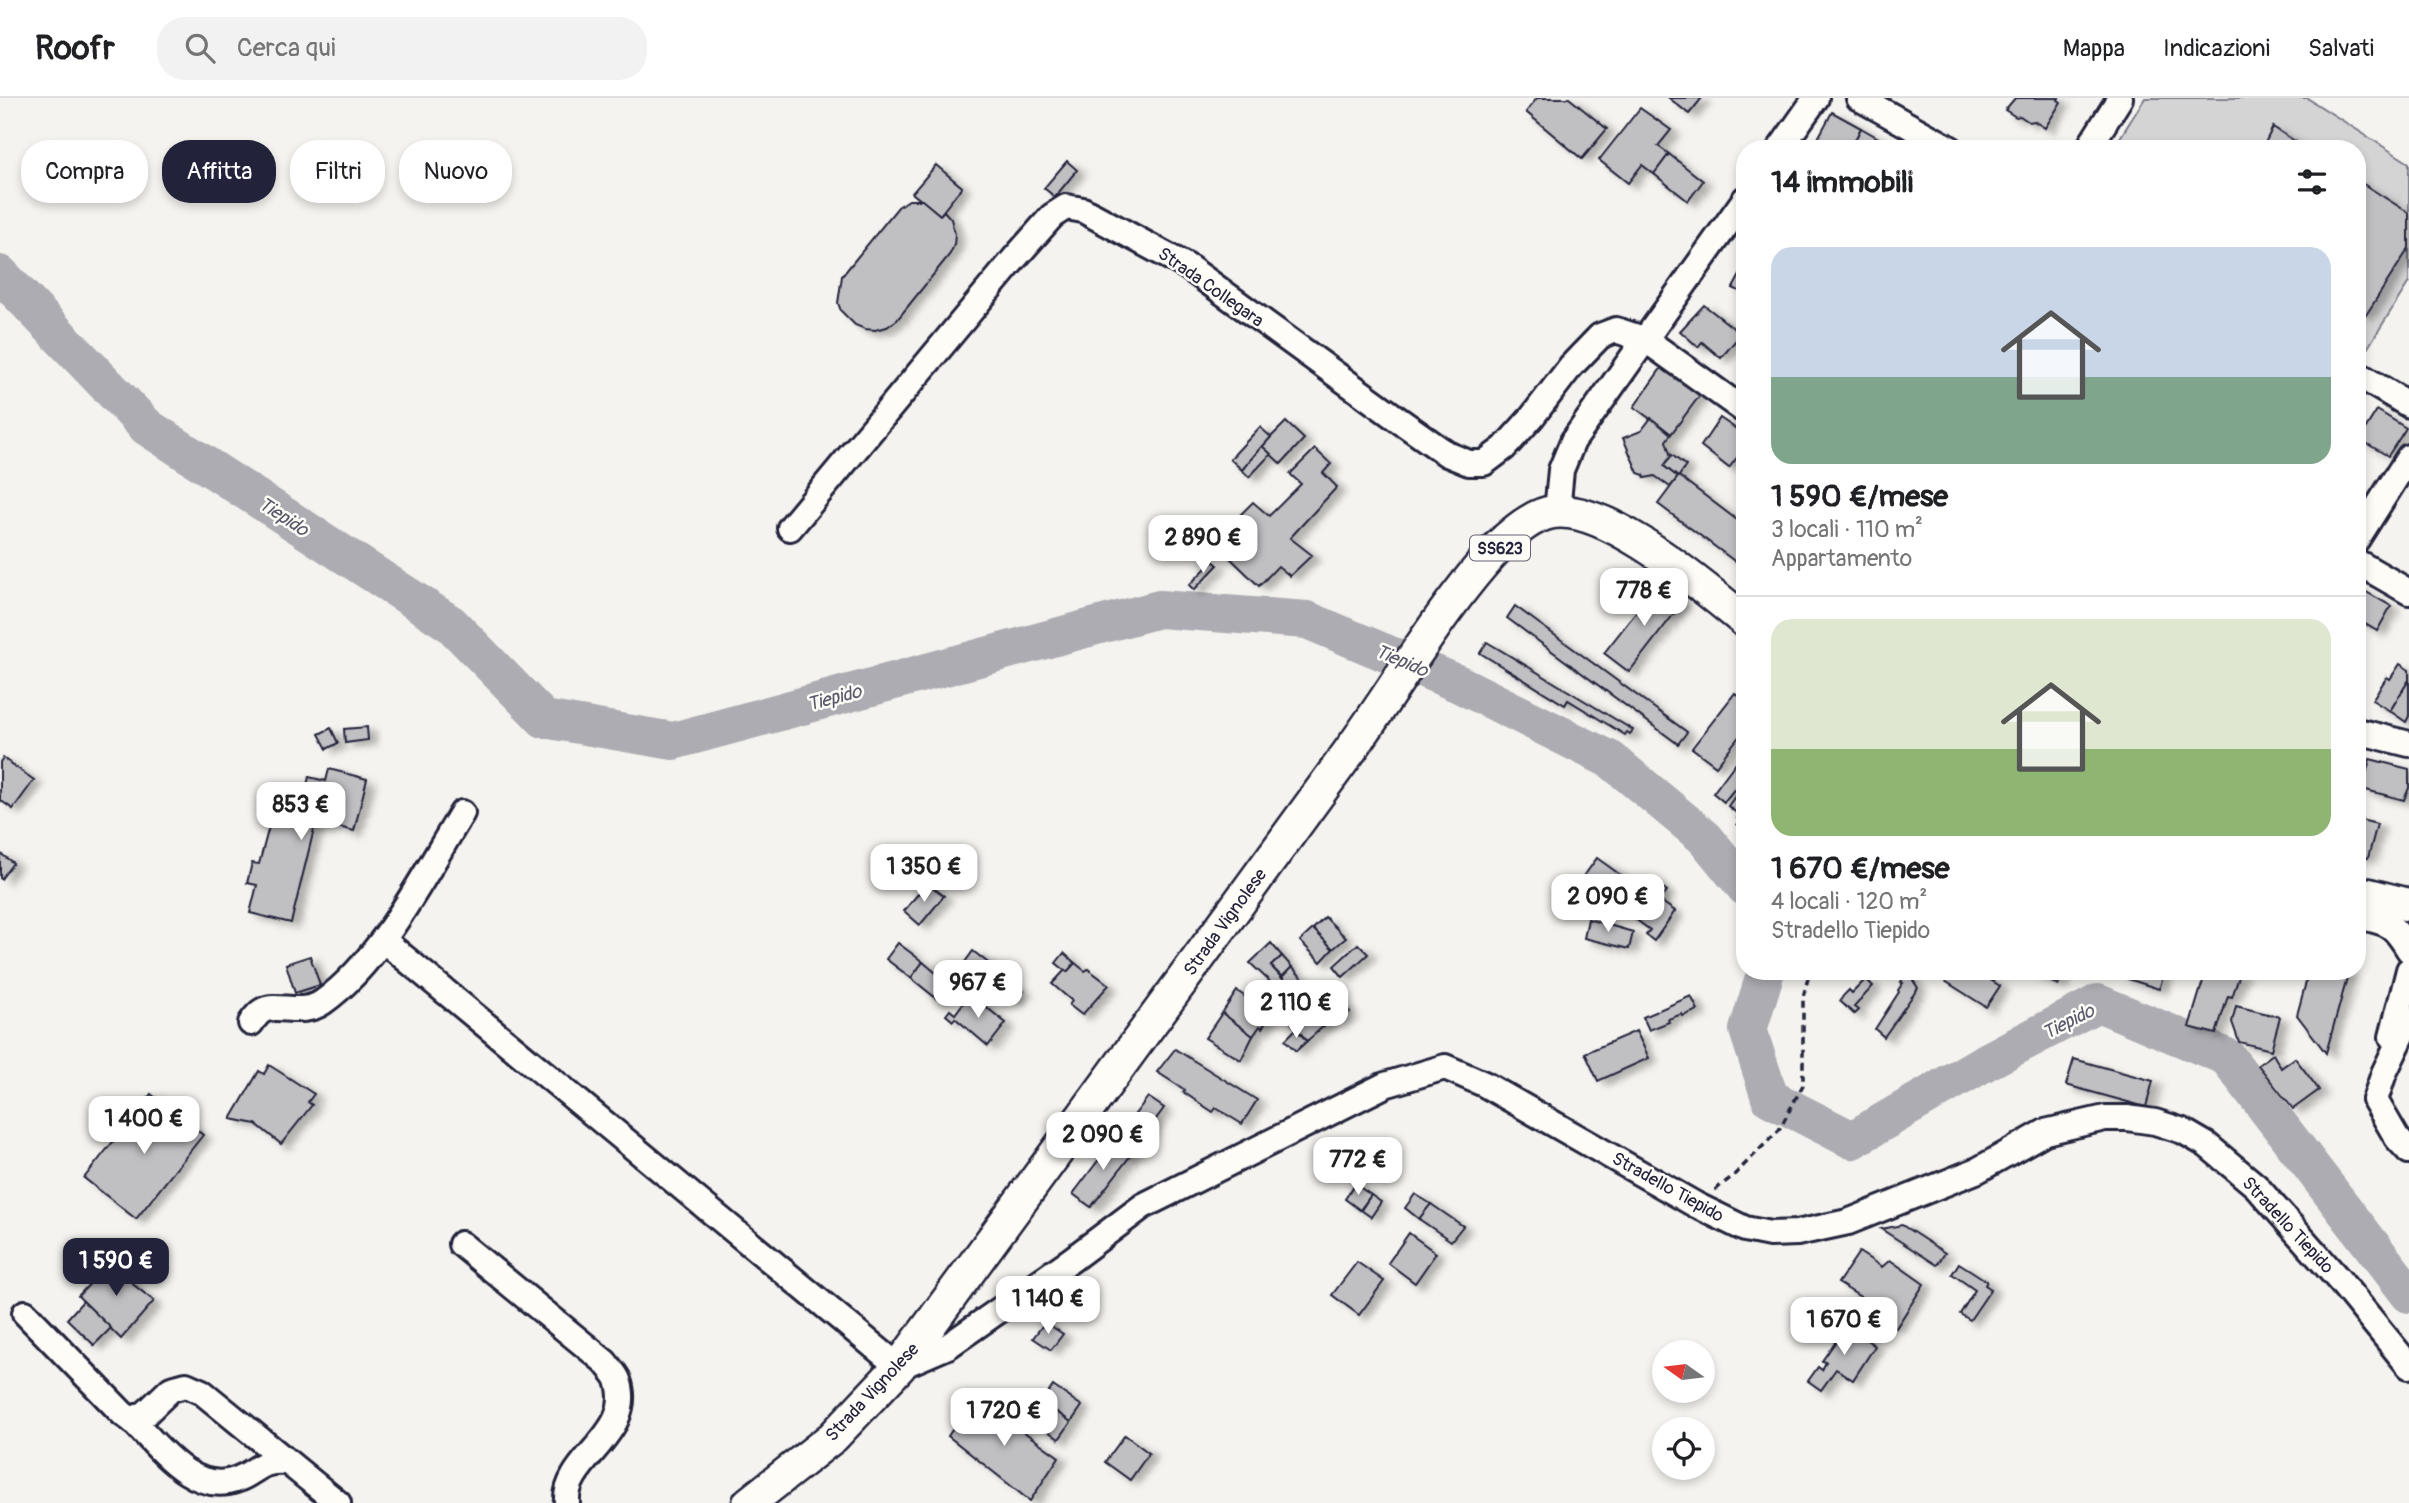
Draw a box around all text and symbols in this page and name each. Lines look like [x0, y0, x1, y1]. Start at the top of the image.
search box [157, 17, 647, 80]
text: Roofr [35, 28, 115, 69]
icon: search [181, 29, 219, 67]
text: Cerca qui [237, 32, 336, 64]
text: Mappa [2063, 34, 2125, 63]
text: Indicazioni [2163, 34, 2270, 63]
text: Salvati [2308, 34, 2374, 63]
chip: Compra [21, 140, 148, 203]
chip: Affitta [162, 140, 276, 203]
chip: Filtri [290, 140, 385, 203]
chip: Nuovo [399, 140, 512, 203]
icon: filters [2293, 163, 2331, 201]
text: 14 immobili [1771, 164, 1913, 201]
street label: Strada Collegara [1153, 242, 1268, 332]
icon: home [1988, 292, 2114, 418]
text: 1 590 €/mese [1771, 478, 1948, 515]
water label: Tiepido [254, 492, 314, 543]
text: 3 locali · 110 m² [1771, 515, 1923, 544]
pin: 2 890 € [1138, 516, 1268, 575]
text: 2 890 € [1164, 523, 1242, 552]
road number: SS623 [1470, 536, 1530, 561]
text: Appartamento [1771, 544, 1912, 573]
pin: 778 € [1595, 568, 1693, 628]
text: 778 € [1616, 576, 1672, 605]
water label: Tiepido [1372, 639, 1433, 683]
icon: home [1988, 664, 2114, 790]
water label: Tiepido [805, 679, 866, 717]
pin: 853 € [252, 782, 350, 842]
text: 853 € [272, 790, 330, 819]
pin: 1 350 € [859, 844, 989, 904]
text: 1 670 €/mese [1771, 850, 1949, 887]
text: 1 350 € [886, 852, 962, 881]
street label: Strada Vignolese [1179, 864, 1272, 980]
pin: 2 090 € [1543, 874, 1673, 934]
text: 2 090 € [1567, 882, 1649, 911]
text: 4 locali · 120 m² [1771, 887, 1927, 916]
text: Stradello Tiepido [1771, 916, 1930, 945]
pin: 967 € [929, 960, 1027, 1020]
text: 967 € [949, 968, 1007, 997]
pin: 2 110 € [1231, 981, 1361, 1040]
text: 2 110 € [1260, 988, 1332, 1017]
water label: Tiepido [2039, 998, 2100, 1045]
pin: 1 400 € [79, 1096, 209, 1156]
text: 1 400 € [105, 1104, 183, 1133]
pin: 2 090 € [1038, 1112, 1168, 1172]
text: 2 090 € [1062, 1120, 1144, 1149]
pin: 772 € [1309, 1138, 1407, 1197]
text: 772 € [1329, 1145, 1387, 1174]
street label: Stradello Tiepido [1608, 1147, 1728, 1228]
street label: Stradello Tiepido [2237, 1172, 2339, 1279]
pin: 1 590 € [51, 1238, 181, 1298]
text: 1 590 € [79, 1246, 153, 1275]
pin: 1 140 € [983, 1276, 1113, 1336]
text: 1 140 € [1012, 1284, 1084, 1313]
pin: 1 670 € [1779, 1298, 1909, 1357]
text: 1 670 € [1806, 1305, 1882, 1334]
street label: Strada Vignolese [821, 1338, 924, 1447]
north arrow [1652, 1340, 1715, 1404]
map controls [1652, 1340, 1715, 1480]
pin: 1 720 € [939, 1388, 1069, 1448]
text: 1 720 € [967, 1396, 1041, 1425]
button: locate [1652, 1417, 1715, 1480]

